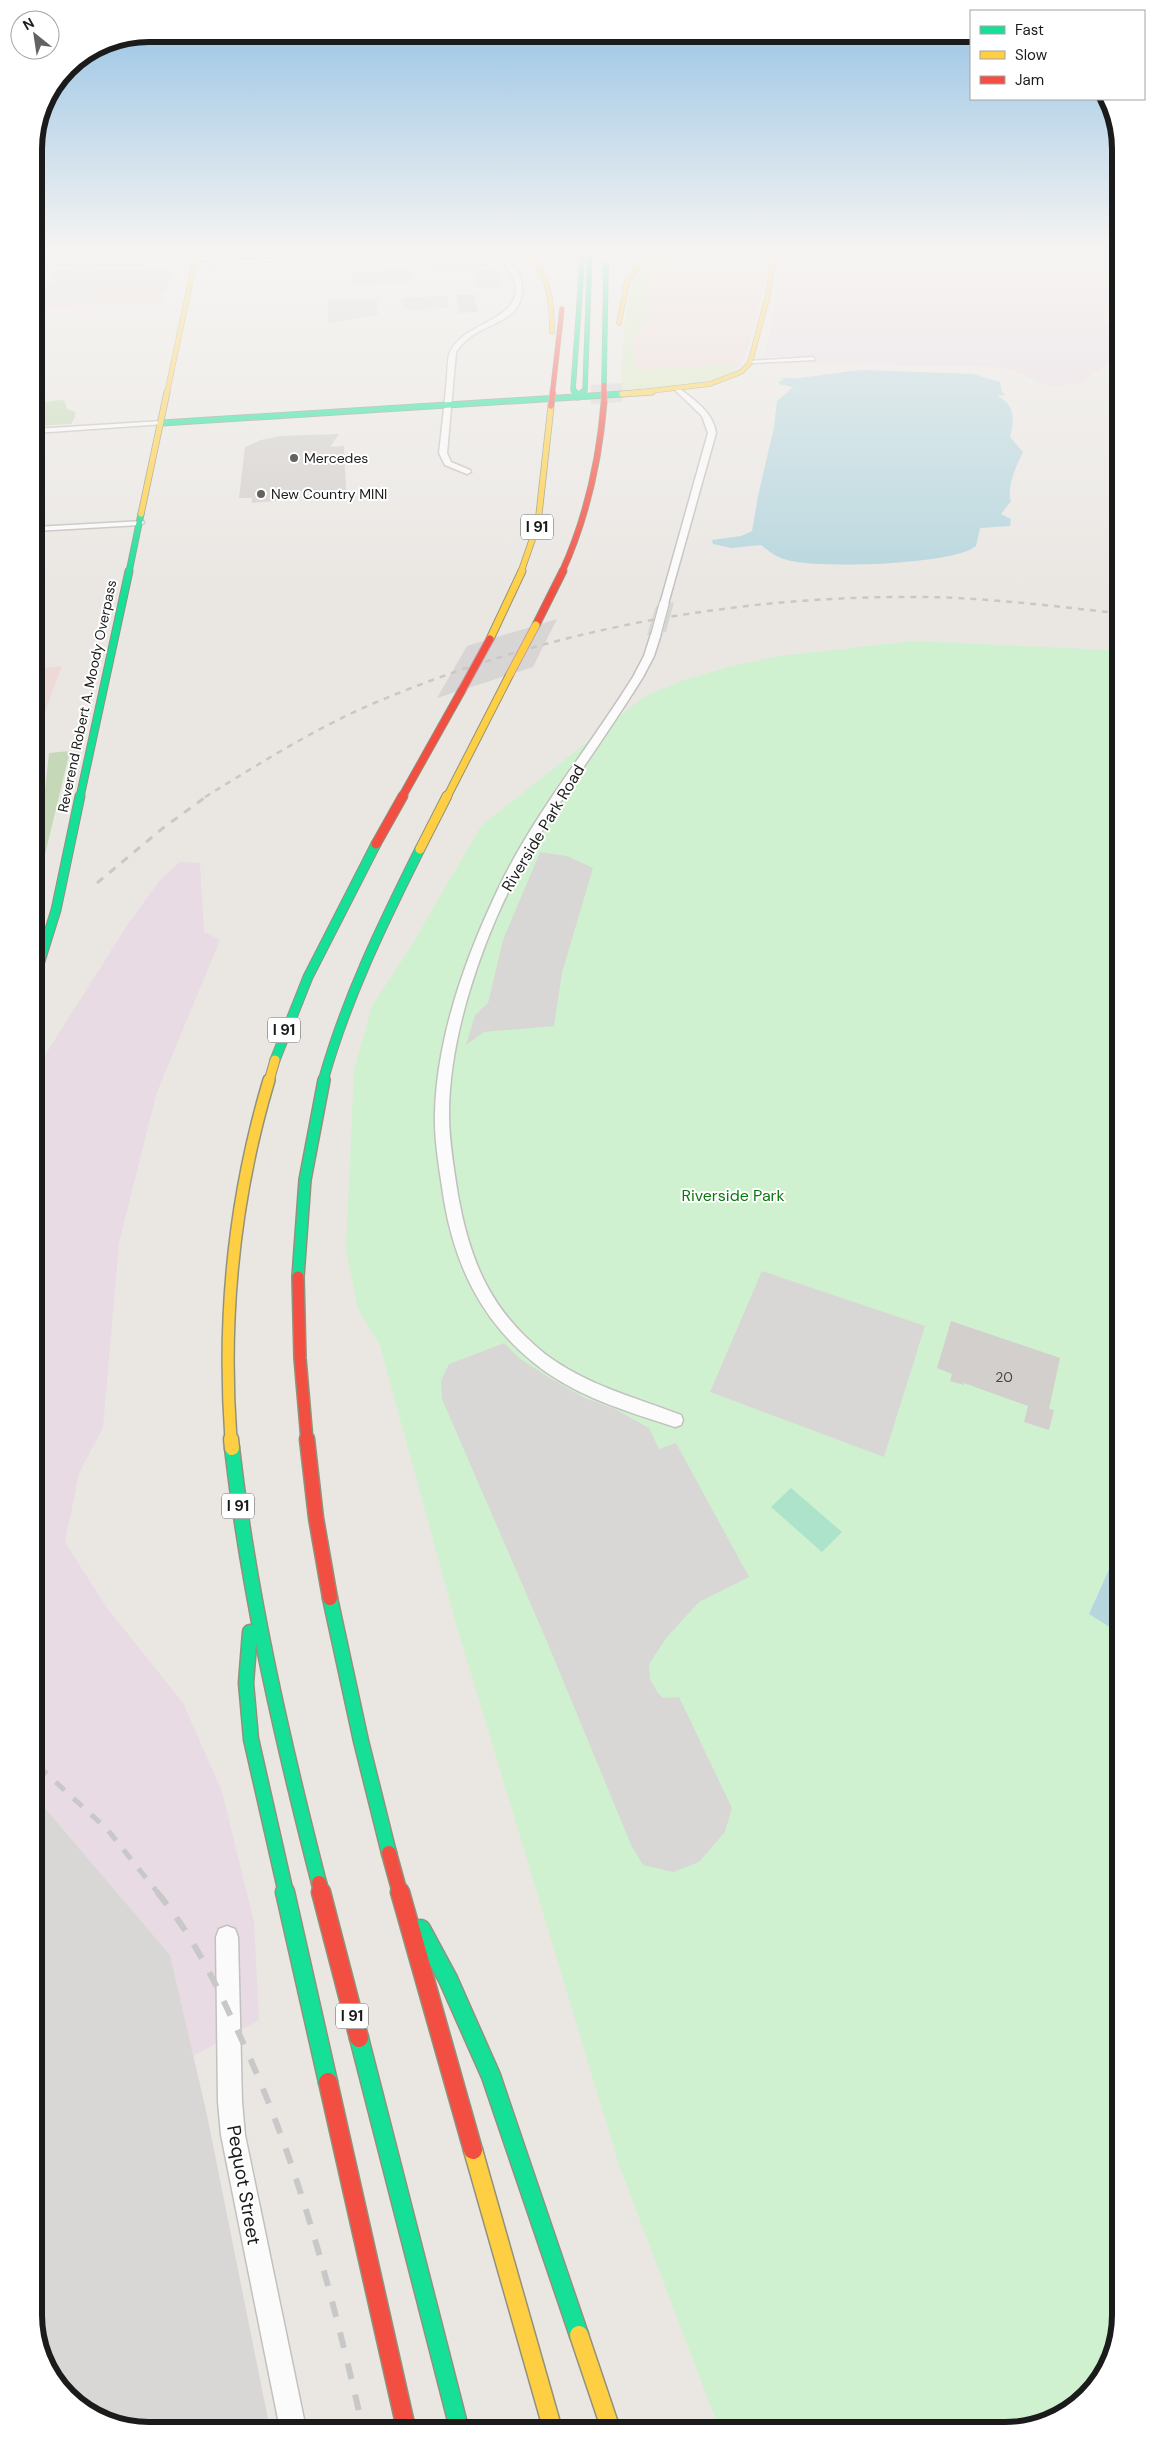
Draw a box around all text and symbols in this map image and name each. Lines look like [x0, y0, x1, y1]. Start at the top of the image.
north arrow [10, 10, 60, 60]
legend [970, 10, 1145, 100]
text: N [20, 13, 37, 34]
text: Fast [1015, 20, 1044, 40]
text: Slow [1015, 45, 1048, 65]
text: Jam [1015, 70, 1044, 90]
place label: Mercedes [304, 449, 368, 467]
marker: Mercedes [288, 452, 300, 464]
place label: New Country MINI [271, 485, 387, 503]
marker: New Country MINI [255, 488, 267, 500]
road number: I 91 [521, 514, 553, 540]
street label: Reverend Robert A. Moody Overpass [54, 578, 120, 814]
street label: Riverside Park Road [497, 761, 589, 895]
road number: I 91 [268, 1018, 300, 1042]
park label: Riverside Park [681, 1185, 785, 1206]
house number: 20 [995, 1368, 1013, 1386]
road number: I 91 [222, 1494, 254, 1518]
road number: I 91 [336, 2004, 368, 2028]
street label: Pequot Street [221, 2123, 267, 2247]

